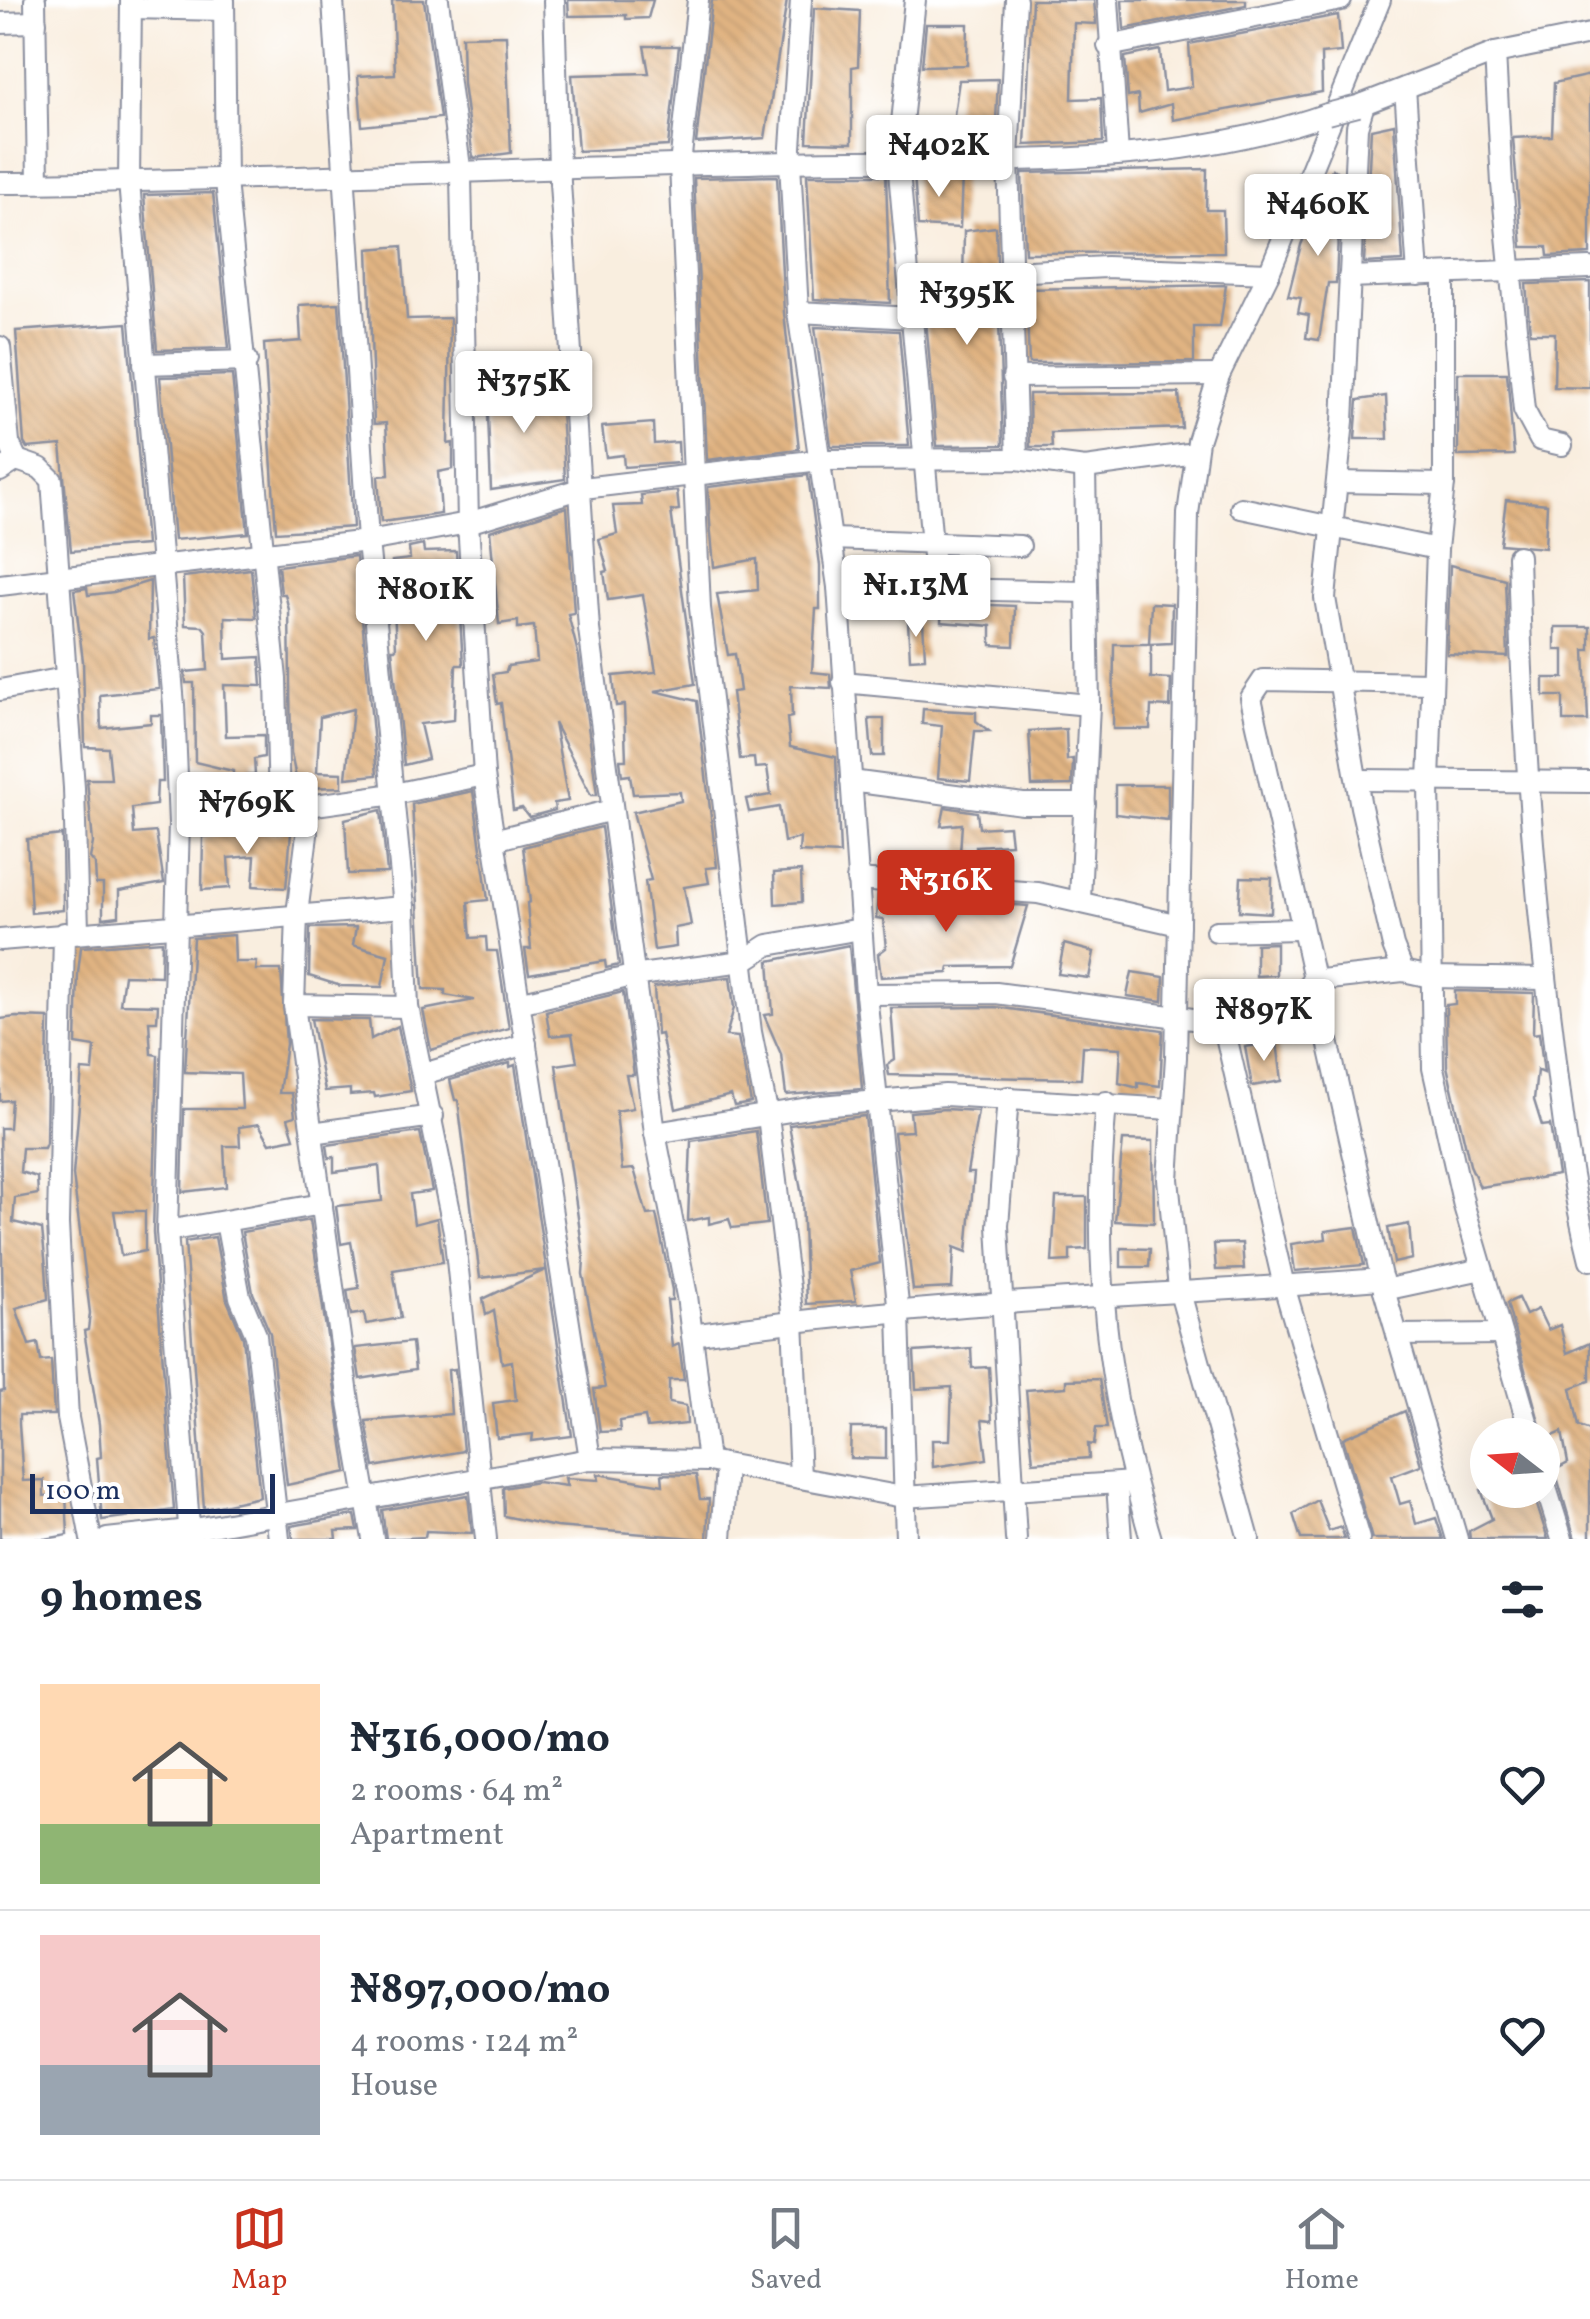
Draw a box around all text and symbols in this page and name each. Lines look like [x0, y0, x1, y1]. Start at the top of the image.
pin: ₦402K [869, 115, 1009, 200]
text: ₦402K [888, 125, 990, 169]
pin: ₦460K [1248, 174, 1388, 259]
text: ₦460K [1267, 184, 1369, 228]
pin: ₦395K [897, 263, 1037, 348]
text: ₦395K [919, 273, 1015, 317]
pin: ₦375K [454, 351, 594, 436]
text: ₦375K [477, 361, 571, 405]
pin: ₦1.13M [835, 555, 997, 640]
pin: ₦801K [356, 559, 496, 644]
text: ₦1.13M [863, 565, 969, 609]
text: ₦801K [378, 569, 474, 613]
pin: ₦769K [177, 772, 317, 857]
text: ₦769K [199, 782, 295, 826]
pin: ₦316K [876, 850, 1016, 935]
text: ₦316K [899, 860, 993, 904]
pin: ₦897K [1194, 979, 1334, 1064]
text: ₦897K [1216, 989, 1312, 1033]
north arrow [1470, 1418, 1560, 1508]
map controls [1470, 1418, 1560, 1508]
scale bar [30, 1469, 275, 1514]
text: 100 m [45, 1472, 120, 1511]
text: 9 homes [40, 1570, 203, 1629]
icon: filters [1495, 1572, 1550, 1627]
text: ₦316,000/mo [350, 1711, 610, 1770]
icon: home [120, 1724, 240, 1844]
icon: heart [1495, 1757, 1550, 1812]
text: 2 rooms · 64 m² [350, 1770, 563, 1814]
text: Apartment [350, 1814, 504, 1858]
text: ₦897,000/mo [350, 1962, 611, 2021]
icon: home [120, 1975, 240, 2095]
icon: heart [1495, 2008, 1550, 2063]
text: 4 rooms · 124 m² [350, 2021, 578, 2065]
text: House [350, 2065, 438, 2109]
tab: Map [231, 2201, 287, 2300]
tab: Saved [750, 2201, 822, 2300]
tab: Home [1285, 2201, 1359, 2300]

